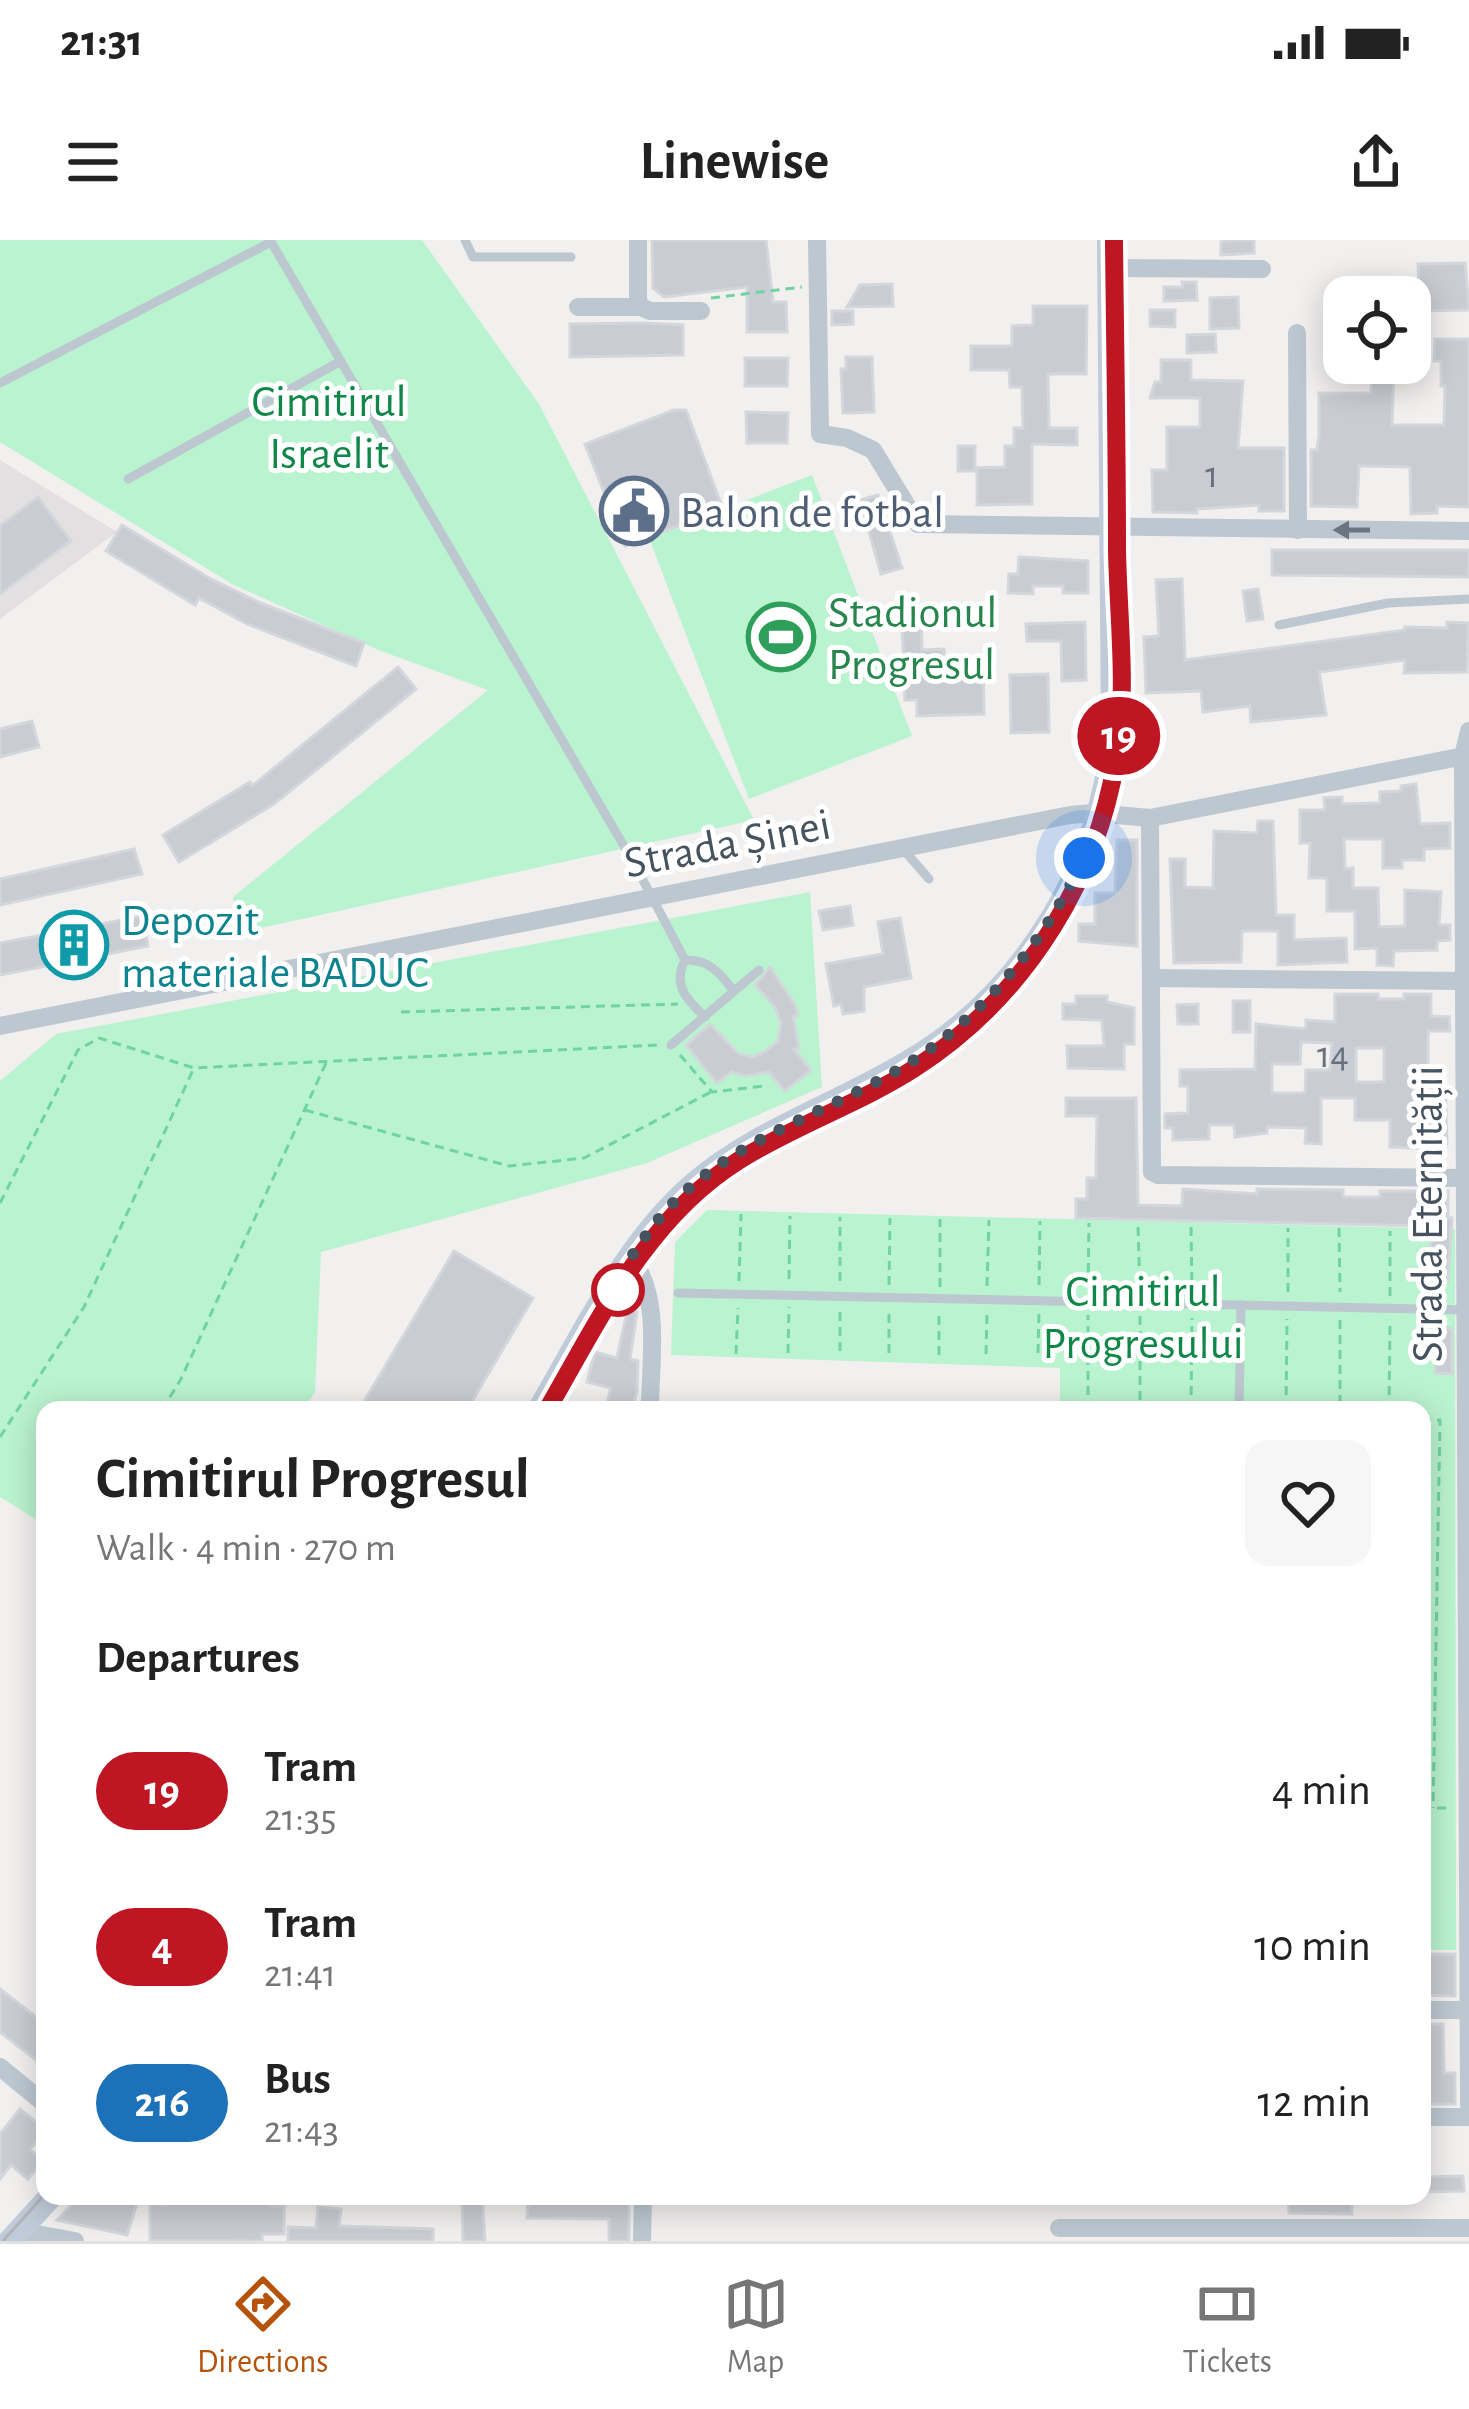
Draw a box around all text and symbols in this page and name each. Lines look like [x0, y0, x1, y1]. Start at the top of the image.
text: 21:31 [60, 19, 143, 64]
icon: menu [60, 129, 126, 195]
icon: share [1343, 129, 1409, 195]
text: Linewise [640, 135, 829, 189]
map controls [1323, 276, 1431, 384]
button: locate [1323, 276, 1431, 384]
park label: Cimitirul Israelit [251, 380, 407, 477]
house number: 1 [1205, 456, 1219, 495]
public building icon: Balon de fotbal [599, 476, 669, 546]
place label: Balon de fotbal [680, 491, 944, 536]
one-way arrow [1332, 521, 1370, 540]
place label: Stadionul Progresul [828, 591, 997, 688]
sports icon: Stadionul Progresul [746, 602, 816, 672]
line badge: 19 [1065, 697, 1173, 775]
text: 19 [1101, 715, 1137, 757]
street label: Strada Șinei [621, 802, 835, 888]
your location [1054, 828, 1114, 888]
place label: Depozit materiale BADUC [121, 899, 429, 996]
building icon: Depozit materiale BADUC [39, 910, 109, 980]
house number: 14 [1317, 1036, 1349, 1075]
street label: Strada Eternității [1406, 1065, 1453, 1363]
unlabelled marker [593, 1265, 643, 1315]
park label: Cimitirul Progresului [1042, 1270, 1244, 1367]
button: heart [1245, 1440, 1371, 1566]
text: Cimitirul Progresul [96, 1451, 530, 1508]
text: Walk · 4 min · 270 m [96, 1529, 396, 1568]
text: Departures [96, 1636, 300, 1681]
text: Tram [264, 1745, 357, 1790]
text: 4 min [1272, 1768, 1371, 1813]
text: 19 [144, 1770, 180, 1812]
text: 21:35 [264, 1799, 336, 1838]
text: Tram [264, 1901, 357, 1946]
text: 10 min [1254, 1924, 1371, 1969]
text: 4 [151, 1926, 173, 1968]
text: 21:41 [264, 1955, 336, 1994]
text: Bus [264, 2057, 331, 2102]
text: 12 min [1258, 2080, 1371, 2125]
text: 216 [134, 2082, 190, 2124]
text: 21:43 [264, 2111, 339, 2150]
tab: Directions [197, 2271, 329, 2383]
tab: Map [723, 2271, 789, 2383]
tab: Tickets [1183, 2271, 1272, 2383]

